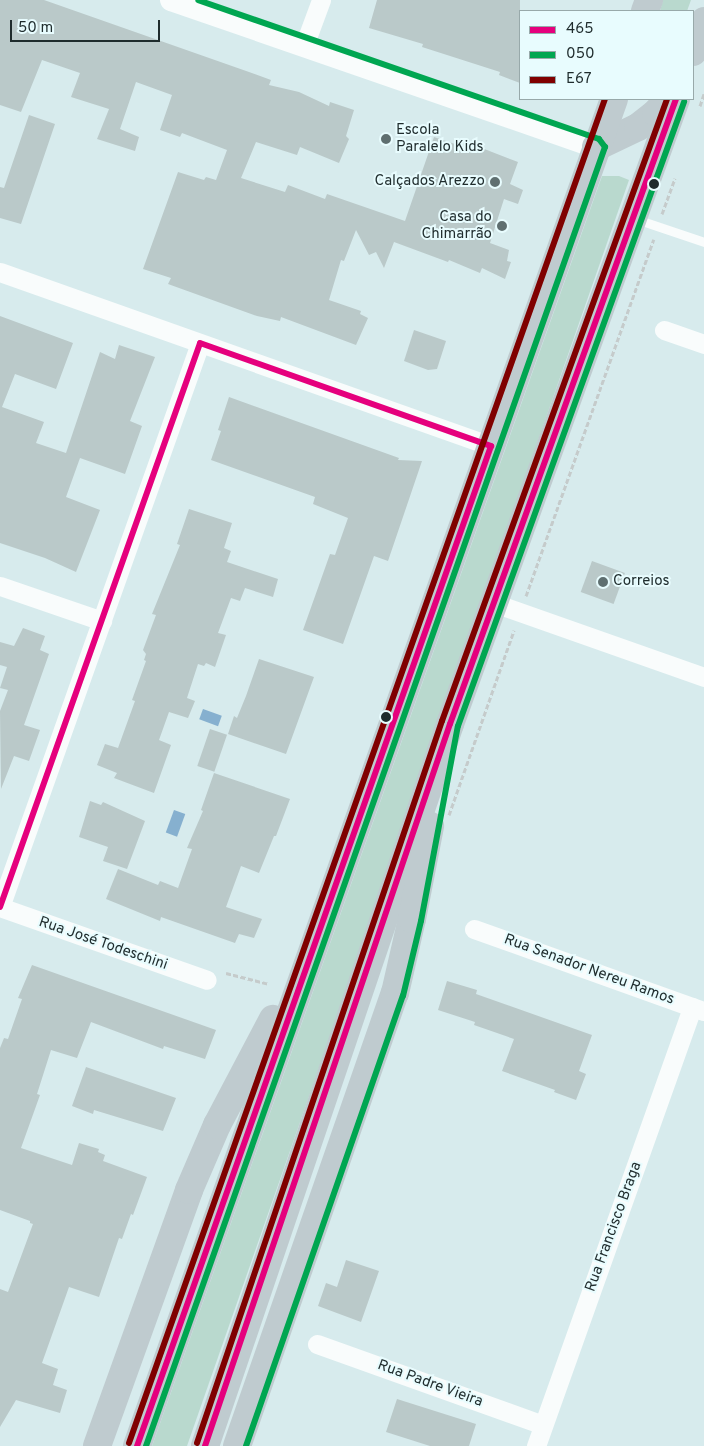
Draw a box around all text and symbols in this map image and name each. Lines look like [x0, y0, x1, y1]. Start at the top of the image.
scale bar [12, 10, 162, 42]
legend [519, 10, 694, 100]
text: 50 m [18, 19, 53, 38]
text: 465 [566, 20, 594, 39]
text: 050 [566, 45, 595, 64]
text: E67 [566, 70, 591, 89]
place label: Escola Paralelo Kids [396, 121, 484, 156]
marker: Escola Paralelo Kids [380, 133, 392, 145]
place label: Calçados Arezzo [374, 173, 485, 191]
marker: Calçados Arezzo [489, 176, 501, 188]
unlabelled marker [649, 179, 659, 189]
place label: Casa do Chimarrão [422, 208, 492, 243]
marker: Casa do Chimarrão [496, 220, 508, 232]
place label: Correios [613, 573, 669, 591]
marker: Correios [597, 576, 609, 588]
unlabelled marker [381, 712, 391, 722]
street label: Rua José Todeschini [36, 913, 170, 975]
street label: Rua Senador Nereu Ramos [501, 931, 677, 1009]
street label: Rua Francisco Braga [582, 1160, 646, 1294]
street label: Rua Padre Vieira [375, 1356, 485, 1412]

